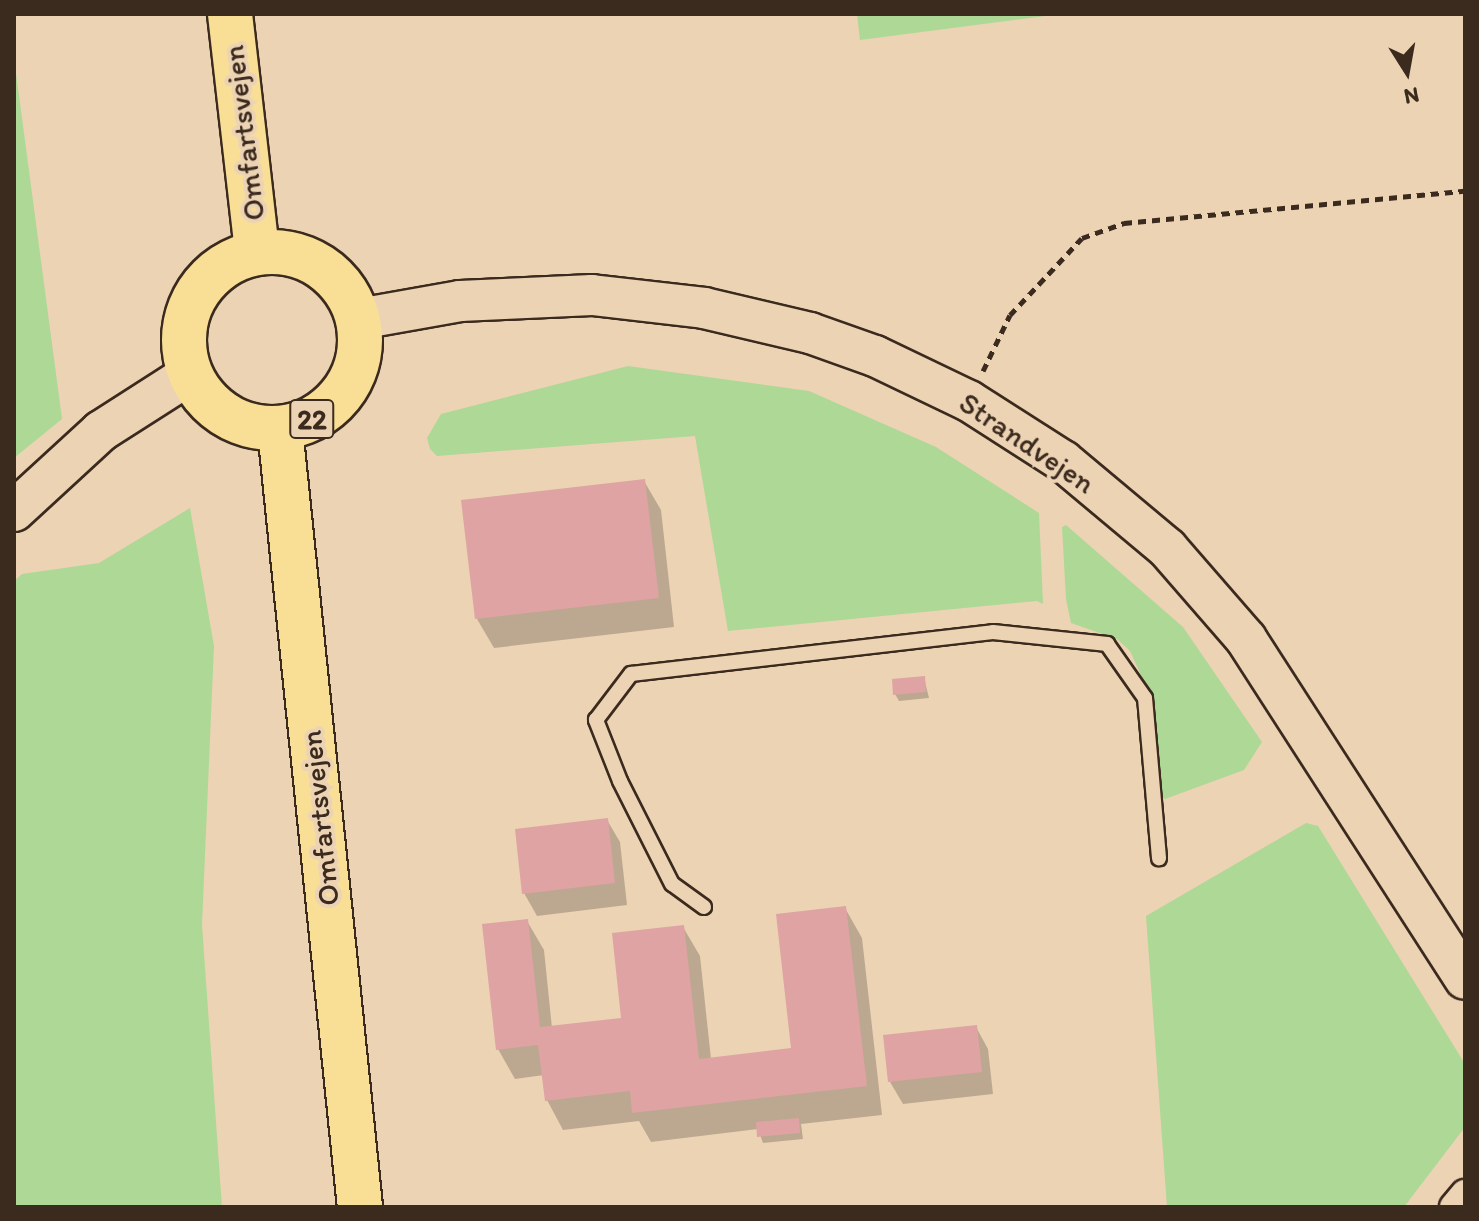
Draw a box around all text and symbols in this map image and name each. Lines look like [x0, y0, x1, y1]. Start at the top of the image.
north arrow [1367, 32, 1447, 112]
street label: Omfartsvejen [215, 43, 273, 223]
text: N [1402, 81, 1422, 111]
street label: Strandvejen [952, 385, 1102, 501]
road number: 22 [288, 395, 336, 443]
street label: Omfartsvejen [293, 728, 347, 908]

